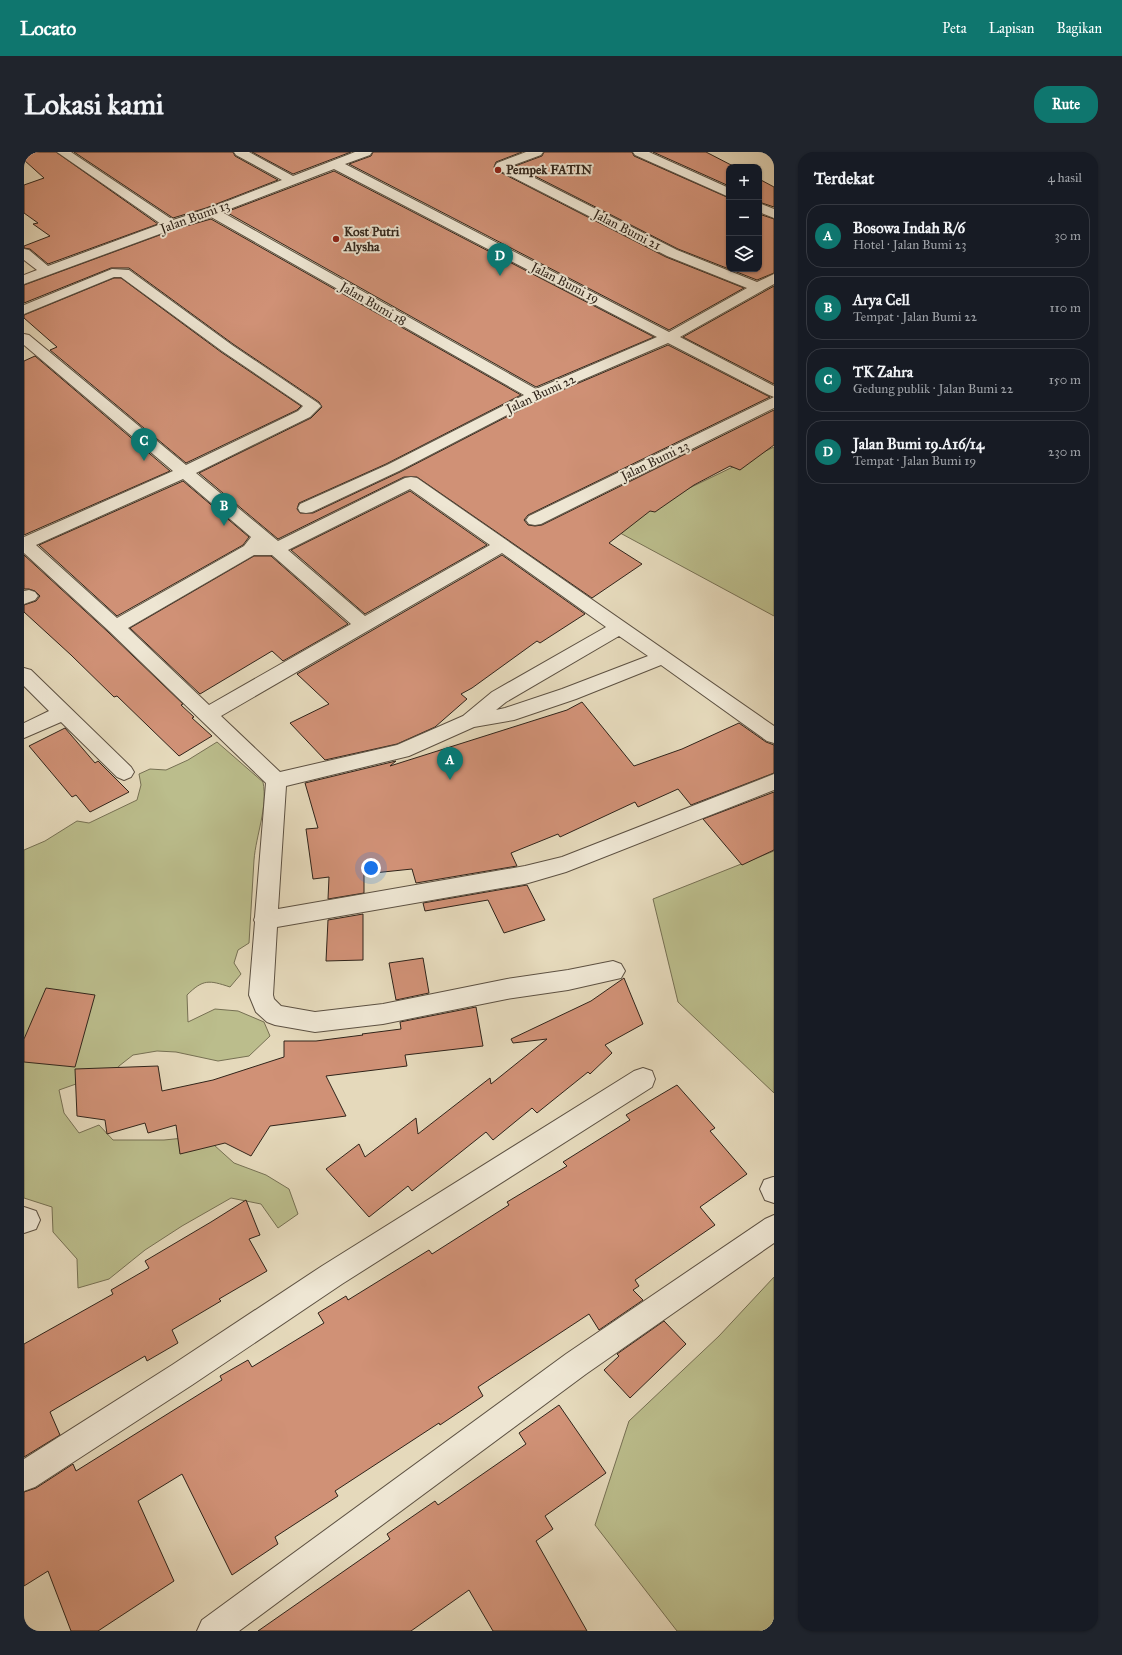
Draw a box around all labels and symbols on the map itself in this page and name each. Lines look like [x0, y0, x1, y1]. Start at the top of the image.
place label: Pempek FATIN [506, 162, 592, 178]
marker: Pempek FATIN [493, 165, 503, 175]
street label: Jalan Bumi 13 [156, 197, 232, 238]
street label: Jalan Bumi 21 [589, 205, 663, 254]
place label: Kost Putri Alysha [343, 224, 400, 255]
marker: Kost Putri Alysha [331, 234, 341, 244]
pin: D [487, 243, 513, 276]
street label: Jalan Bumi 19 [527, 258, 602, 307]
street label: Jalan Bumi 18 [335, 278, 409, 330]
street label: Jalan Bumi 22 [502, 371, 579, 418]
pin: C [131, 428, 157, 461]
street label: Jalan Bumi 23 [617, 438, 692, 485]
pin: B [211, 493, 237, 526]
pin: A [437, 747, 463, 780]
your location [361, 858, 381, 878]

